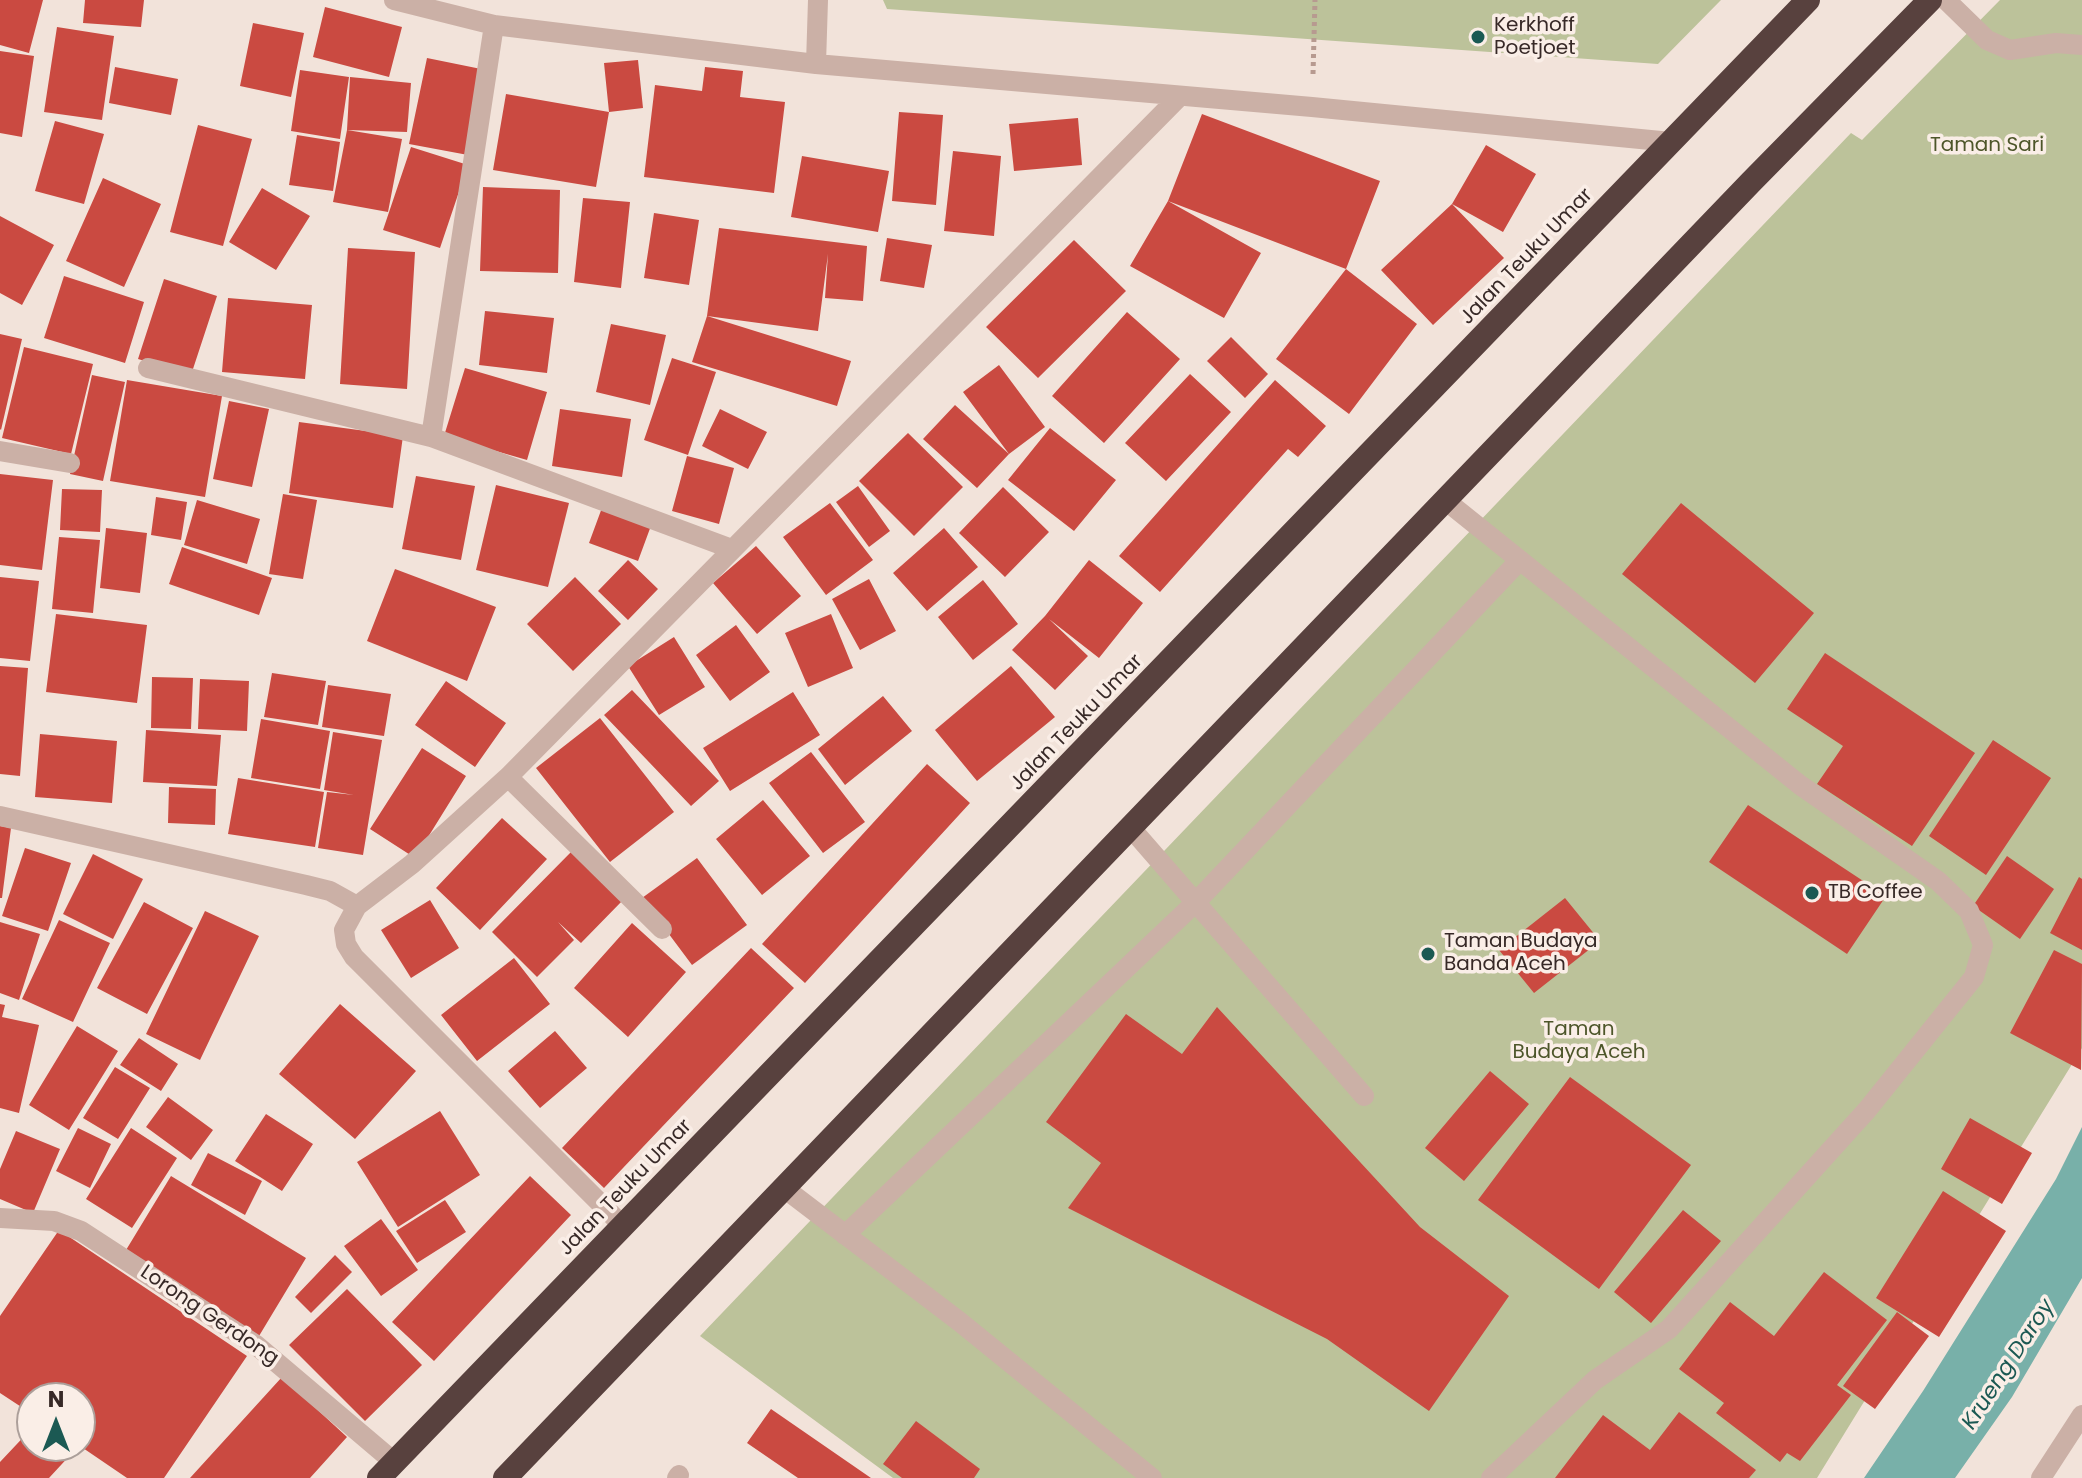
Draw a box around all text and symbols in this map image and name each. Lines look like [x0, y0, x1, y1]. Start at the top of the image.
place label: Kerkhoff Poetjoet [1494, 14, 1575, 61]
marker: Kerkhoff Poetjoet [1469, 28, 1487, 46]
park label: Taman Sari [1930, 134, 2044, 158]
street label: Jalan Teuku Umar [1456, 184, 1598, 330]
street label: Jalan Teuku Umar [1006, 650, 1148, 796]
place label: TB Coffee [1828, 881, 1923, 905]
marker: TB Coffee [1803, 884, 1821, 902]
place label: Taman Budaya Banda Aceh [1444, 930, 1597, 977]
marker: Taman Budaya Banda Aceh [1419, 945, 1437, 963]
park label: Taman Budaya Aceh [1512, 1018, 1646, 1065]
street label: Jalan Teuku Umar [555, 1115, 697, 1261]
street label: Lorong Gerdong [135, 1261, 283, 1371]
water label: Krueng Daroy [1957, 1295, 2061, 1435]
north arrow [16, 1382, 96, 1462]
text: N [48, 1384, 64, 1415]

